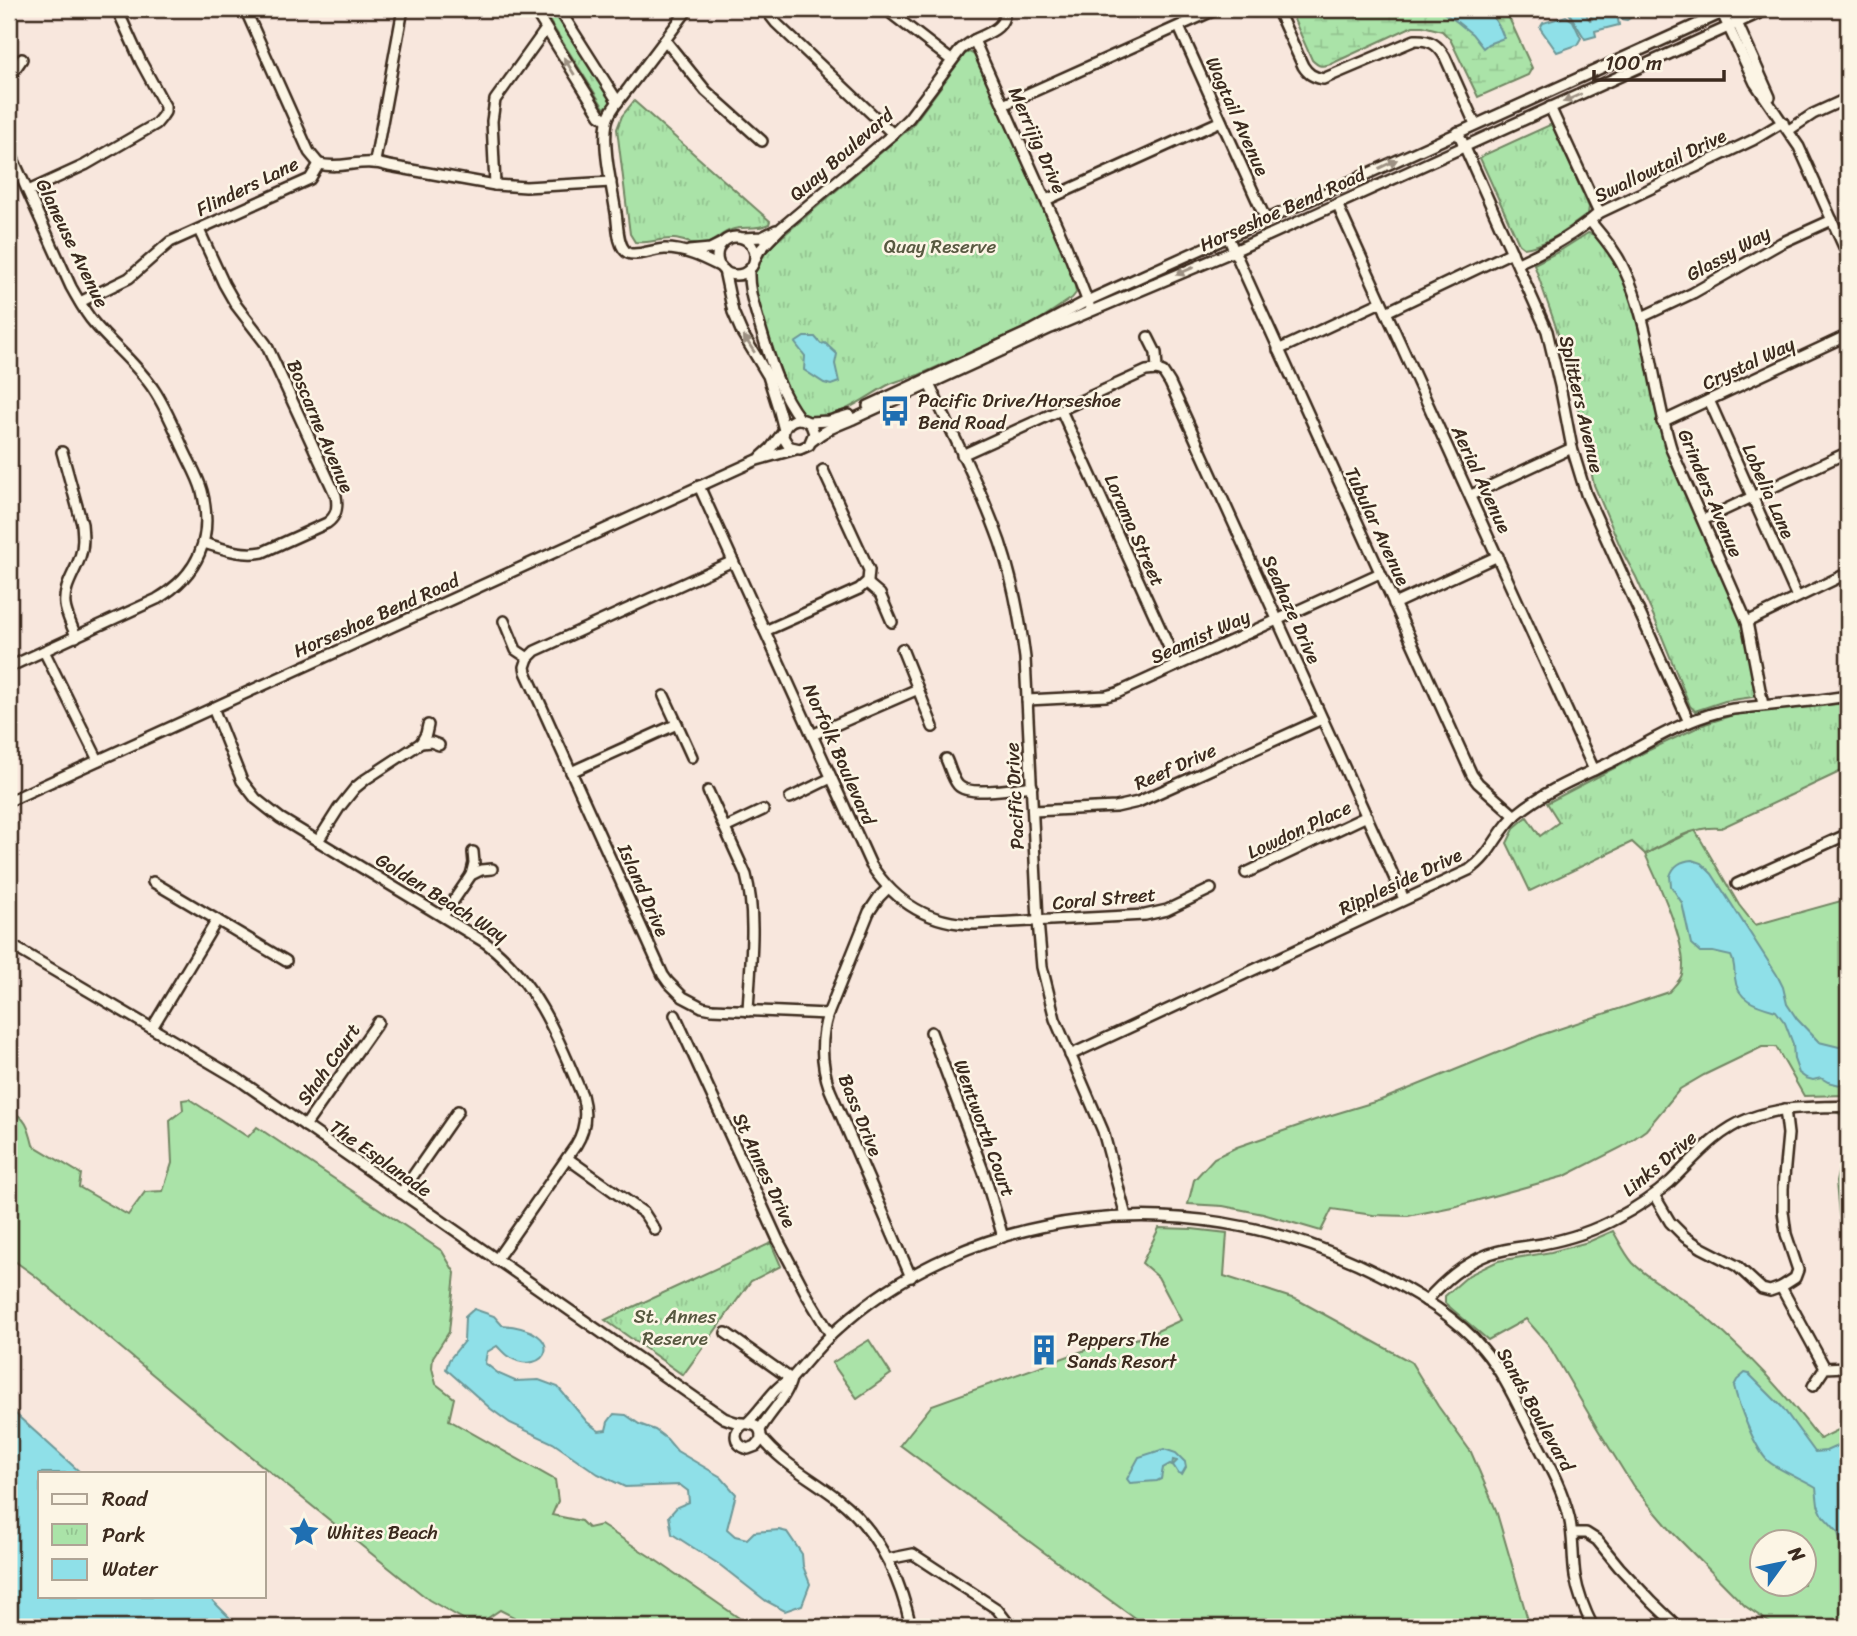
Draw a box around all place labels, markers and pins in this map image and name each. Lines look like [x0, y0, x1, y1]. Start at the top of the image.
place label: Pacific Drive/Horseshoe Bend Road [918, 384, 1121, 439]
bus stop icon: Pacific Drive/Horseshoe Bend Road [878, 394, 912, 428]
place label: Peppers The Sands Resort [1067, 1323, 1178, 1378]
building icon: Peppers The Sands Resort [1027, 1333, 1061, 1367]
place icon: Whites Beach [287, 1515, 321, 1549]
place label: Whites Beach [327, 1516, 438, 1549]

